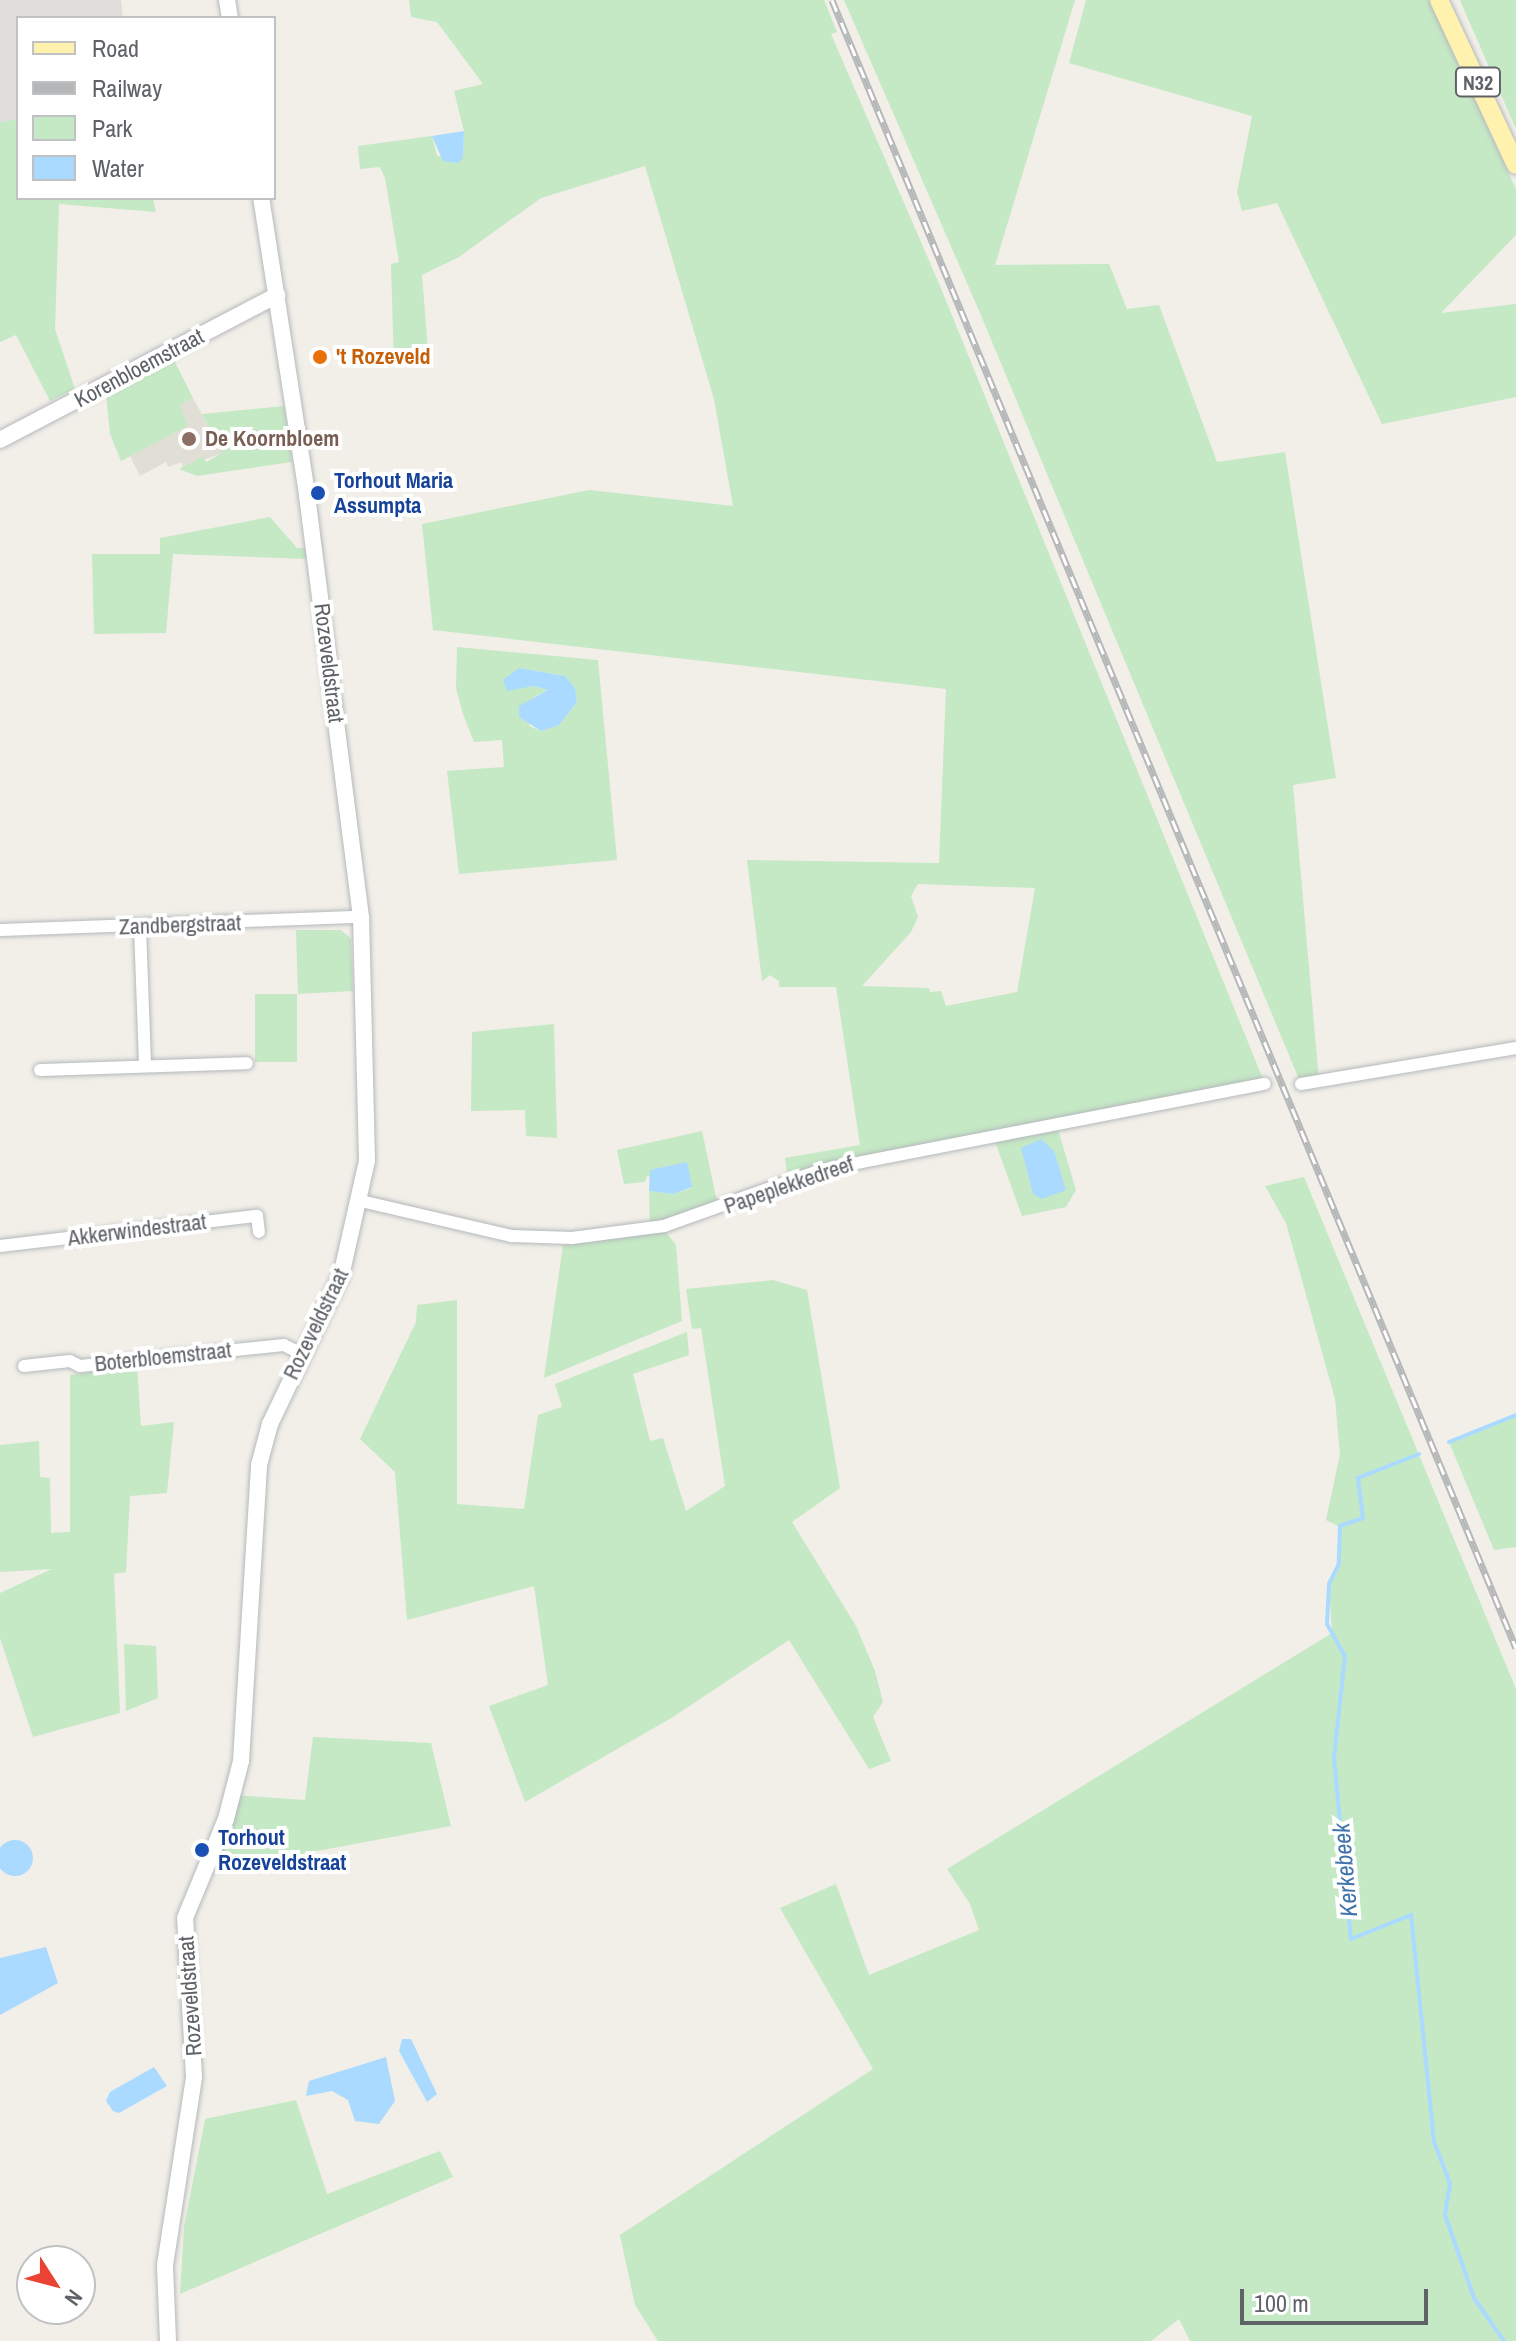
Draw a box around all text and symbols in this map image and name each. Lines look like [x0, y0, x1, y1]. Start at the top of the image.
legend [16, 16, 276, 200]
text: Road [92, 32, 139, 64]
road number: N32 [1454, 66, 1502, 98]
text: Railway [92, 72, 162, 104]
text: Park [92, 112, 132, 144]
text: Water [92, 152, 144, 184]
street label: Korenbloemstraat [70, 323, 208, 413]
place label: 't Rozeveld [336, 344, 431, 370]
marker: 't Rozeveld [311, 348, 329, 366]
place label: De Koornbloem [205, 426, 339, 452]
marker: De Koornbloem [180, 430, 198, 448]
place label: Torhout Maria Assumpta [334, 467, 453, 518]
marker: Torhout Maria Assumpta [309, 484, 327, 502]
street label: Rozeveldstraat [309, 602, 349, 724]
street label: Zandbergstraat [118, 910, 242, 940]
street label: Papeplekkedreef [721, 1150, 857, 1220]
street label: Akkerwindestraat [66, 1208, 208, 1252]
street label: Rozeveldstraat [278, 1264, 354, 1384]
street label: Boterbloemstraat [93, 1337, 233, 1377]
water label: Kerkebeek [1327, 1822, 1363, 1918]
place label: Torhout Rozeveldstraat [218, 1824, 346, 1876]
marker: Torhout Rozeveldstraat [193, 1841, 211, 1859]
street label: Rozeveldstraat [173, 1935, 207, 2057]
north arrow [16, 2245, 96, 2325]
scale bar [1244, 2273, 1432, 2323]
text: N [58, 2284, 90, 2312]
text: 100 m [1254, 2287, 1309, 2319]

